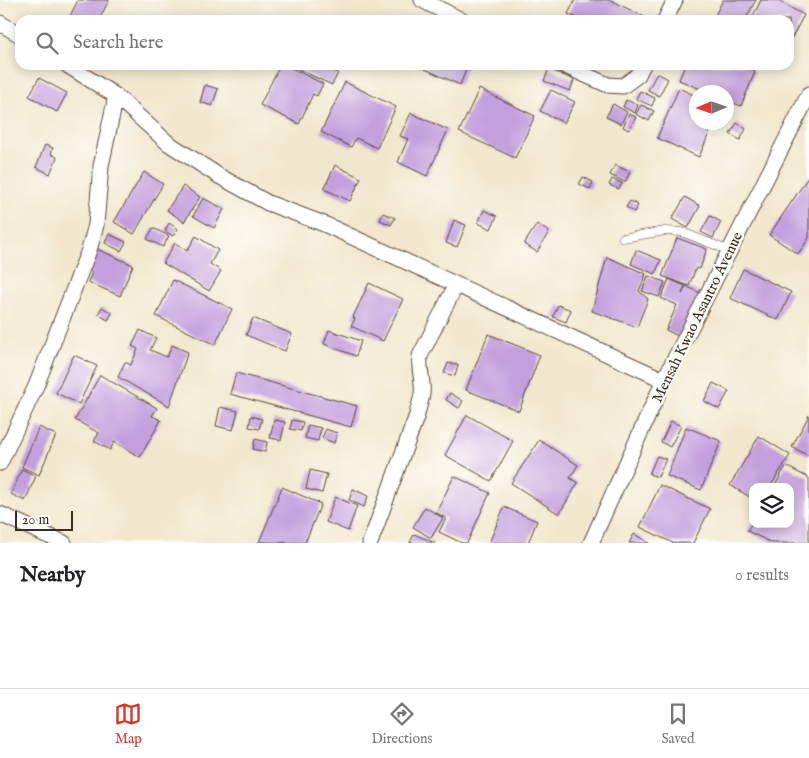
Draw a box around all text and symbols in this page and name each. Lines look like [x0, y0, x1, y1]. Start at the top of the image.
search box [15, 15, 794, 70]
icon: search [33, 29, 61, 57]
text: Search here [73, 31, 164, 55]
north arrow [689, 85, 734, 130]
street label: Mensah Kwao Asantro Avenue [648, 229, 747, 406]
map controls [749, 483, 794, 528]
button: layers [749, 483, 794, 528]
scale bar [15, 508, 72, 531]
text: 20 m [22, 511, 49, 529]
text: Nearby [20, 562, 85, 589]
text: 0 results [735, 566, 789, 586]
tab: Map [114, 700, 142, 748]
tab: Directions [371, 700, 432, 748]
tab: Saved [661, 700, 694, 748]

